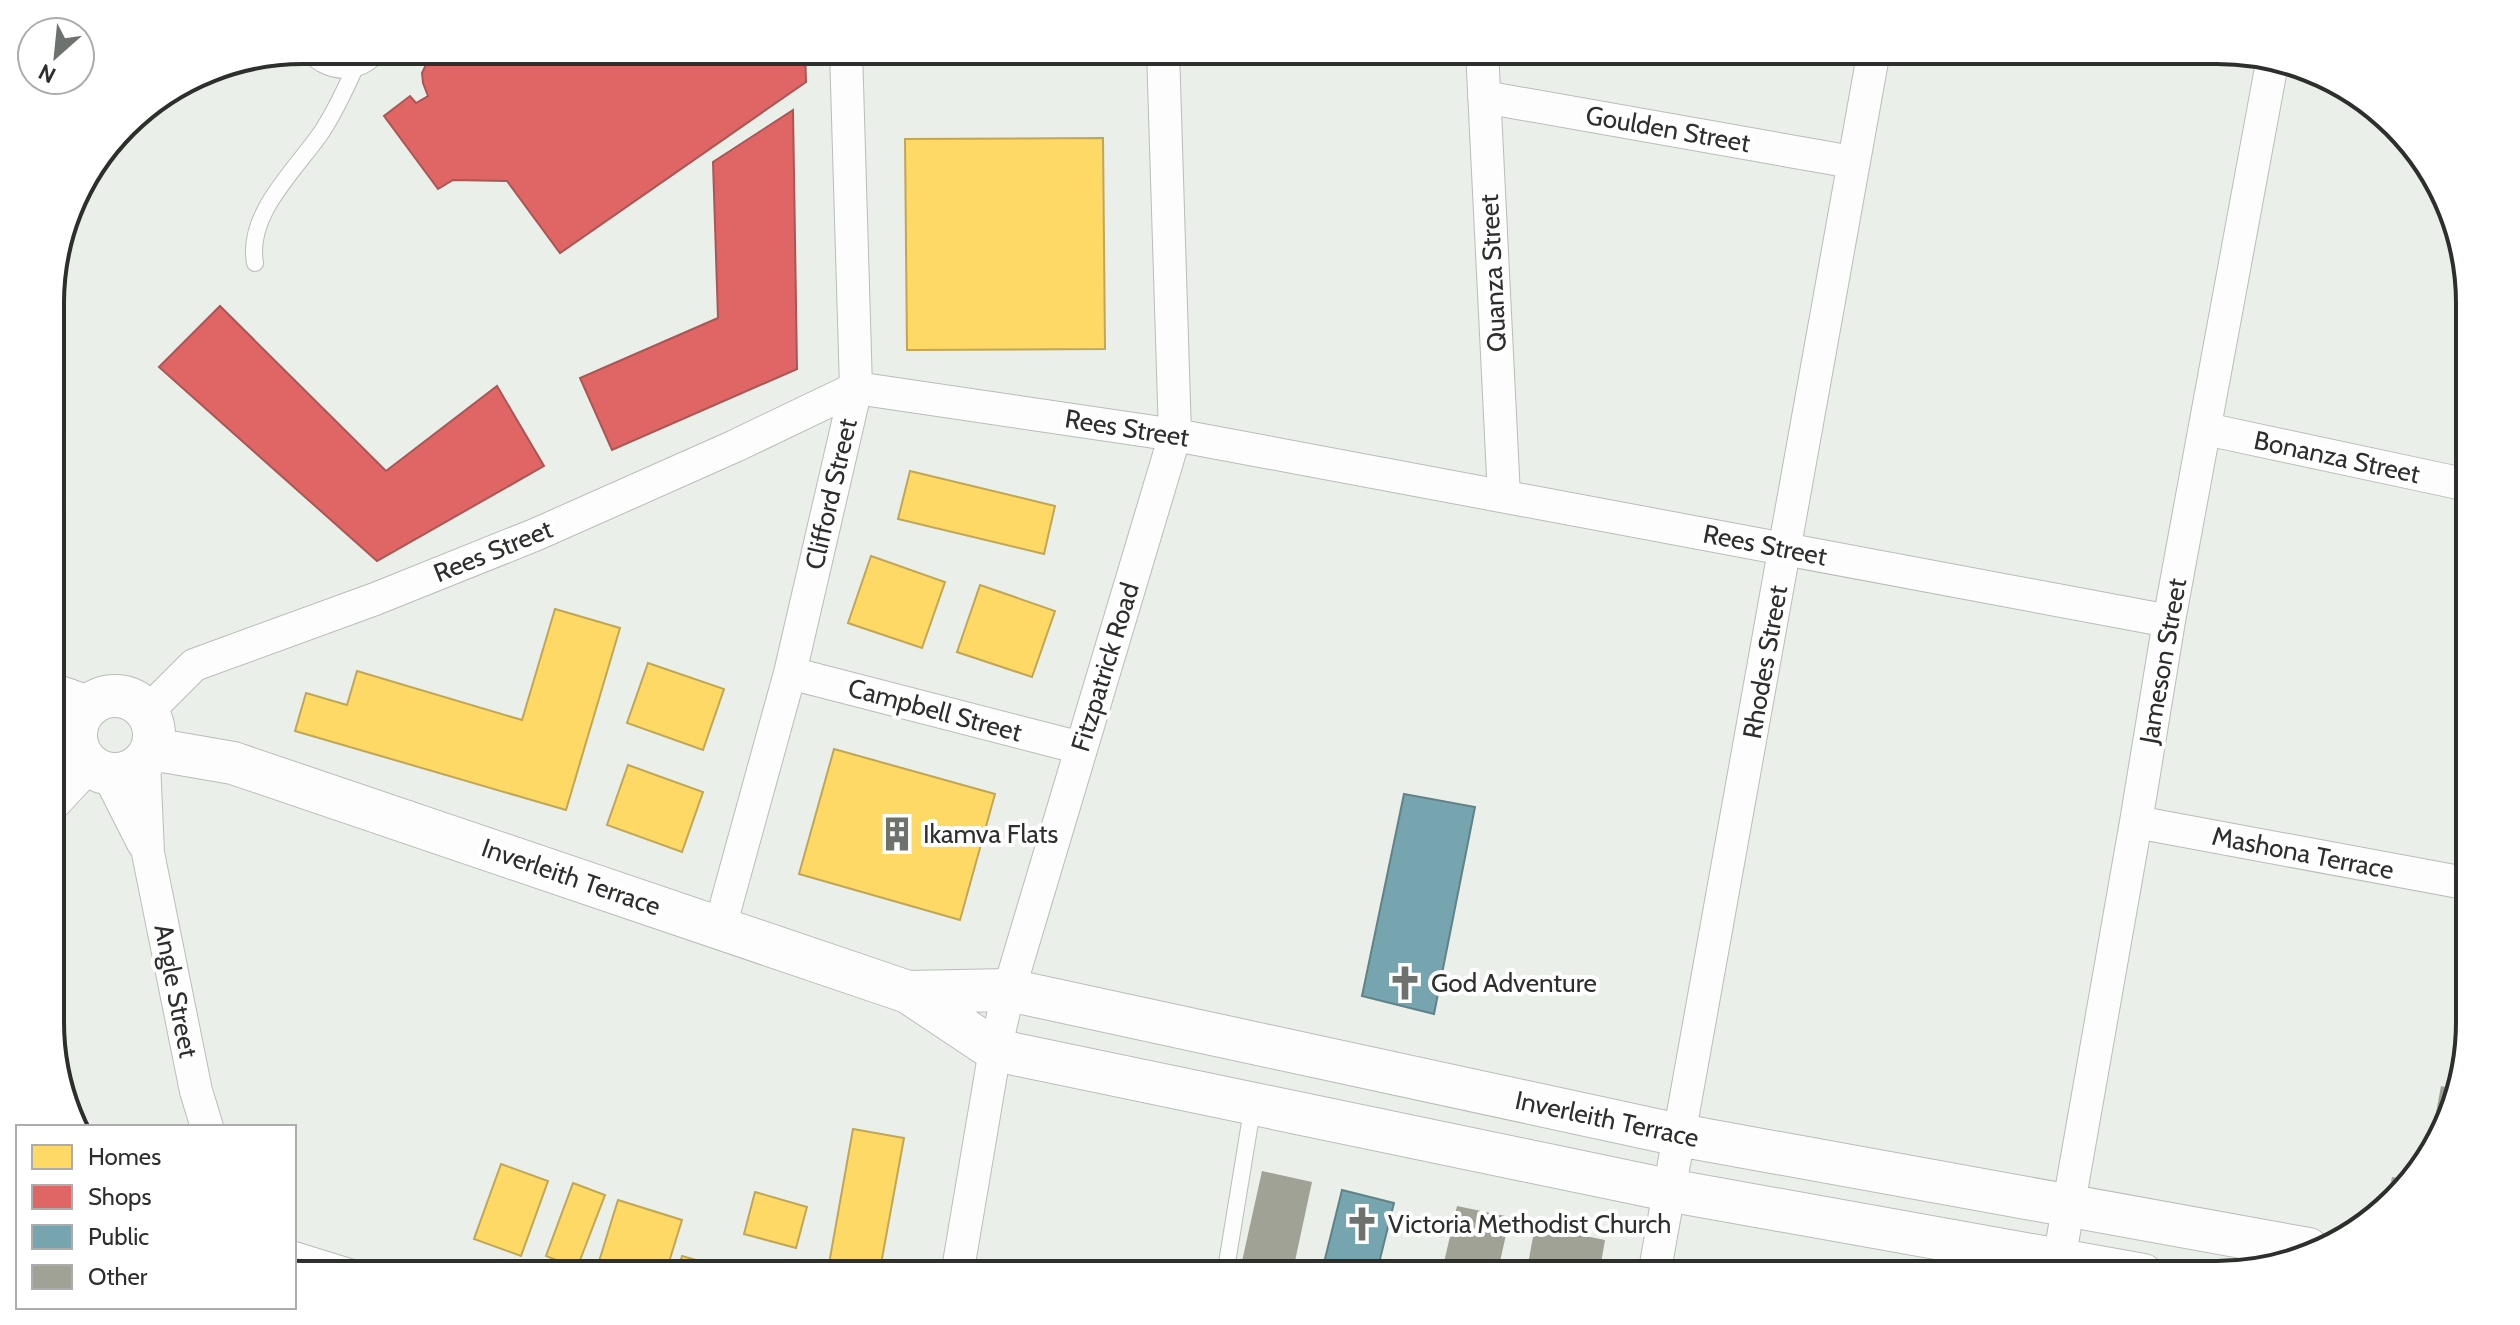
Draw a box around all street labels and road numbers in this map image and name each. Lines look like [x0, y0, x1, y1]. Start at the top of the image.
street label: Goulden Street [1583, 99, 1753, 159]
street label: Quanza Street [1473, 193, 1513, 353]
street label: Rees Street [1063, 402, 1192, 454]
street label: Clifford Street [798, 415, 864, 573]
street label: Bonanza Street [2251, 424, 2423, 490]
street label: Rees Street [429, 513, 557, 589]
street label: Rees Street [1700, 517, 1830, 573]
street label: Jameson Street [2133, 576, 2193, 747]
street label: Fitzpatrick Road [1064, 579, 1146, 755]
street label: Rhodes Street [1736, 583, 1794, 741]
street label: Campbell Street [845, 671, 1026, 749]
street label: Mashona Terrace [2210, 820, 2396, 886]
street label: Inverleith Terrace [477, 831, 665, 923]
street label: Angle Street [147, 921, 205, 1061]
street label: Inverleith Terrace [1512, 1084, 1702, 1154]

